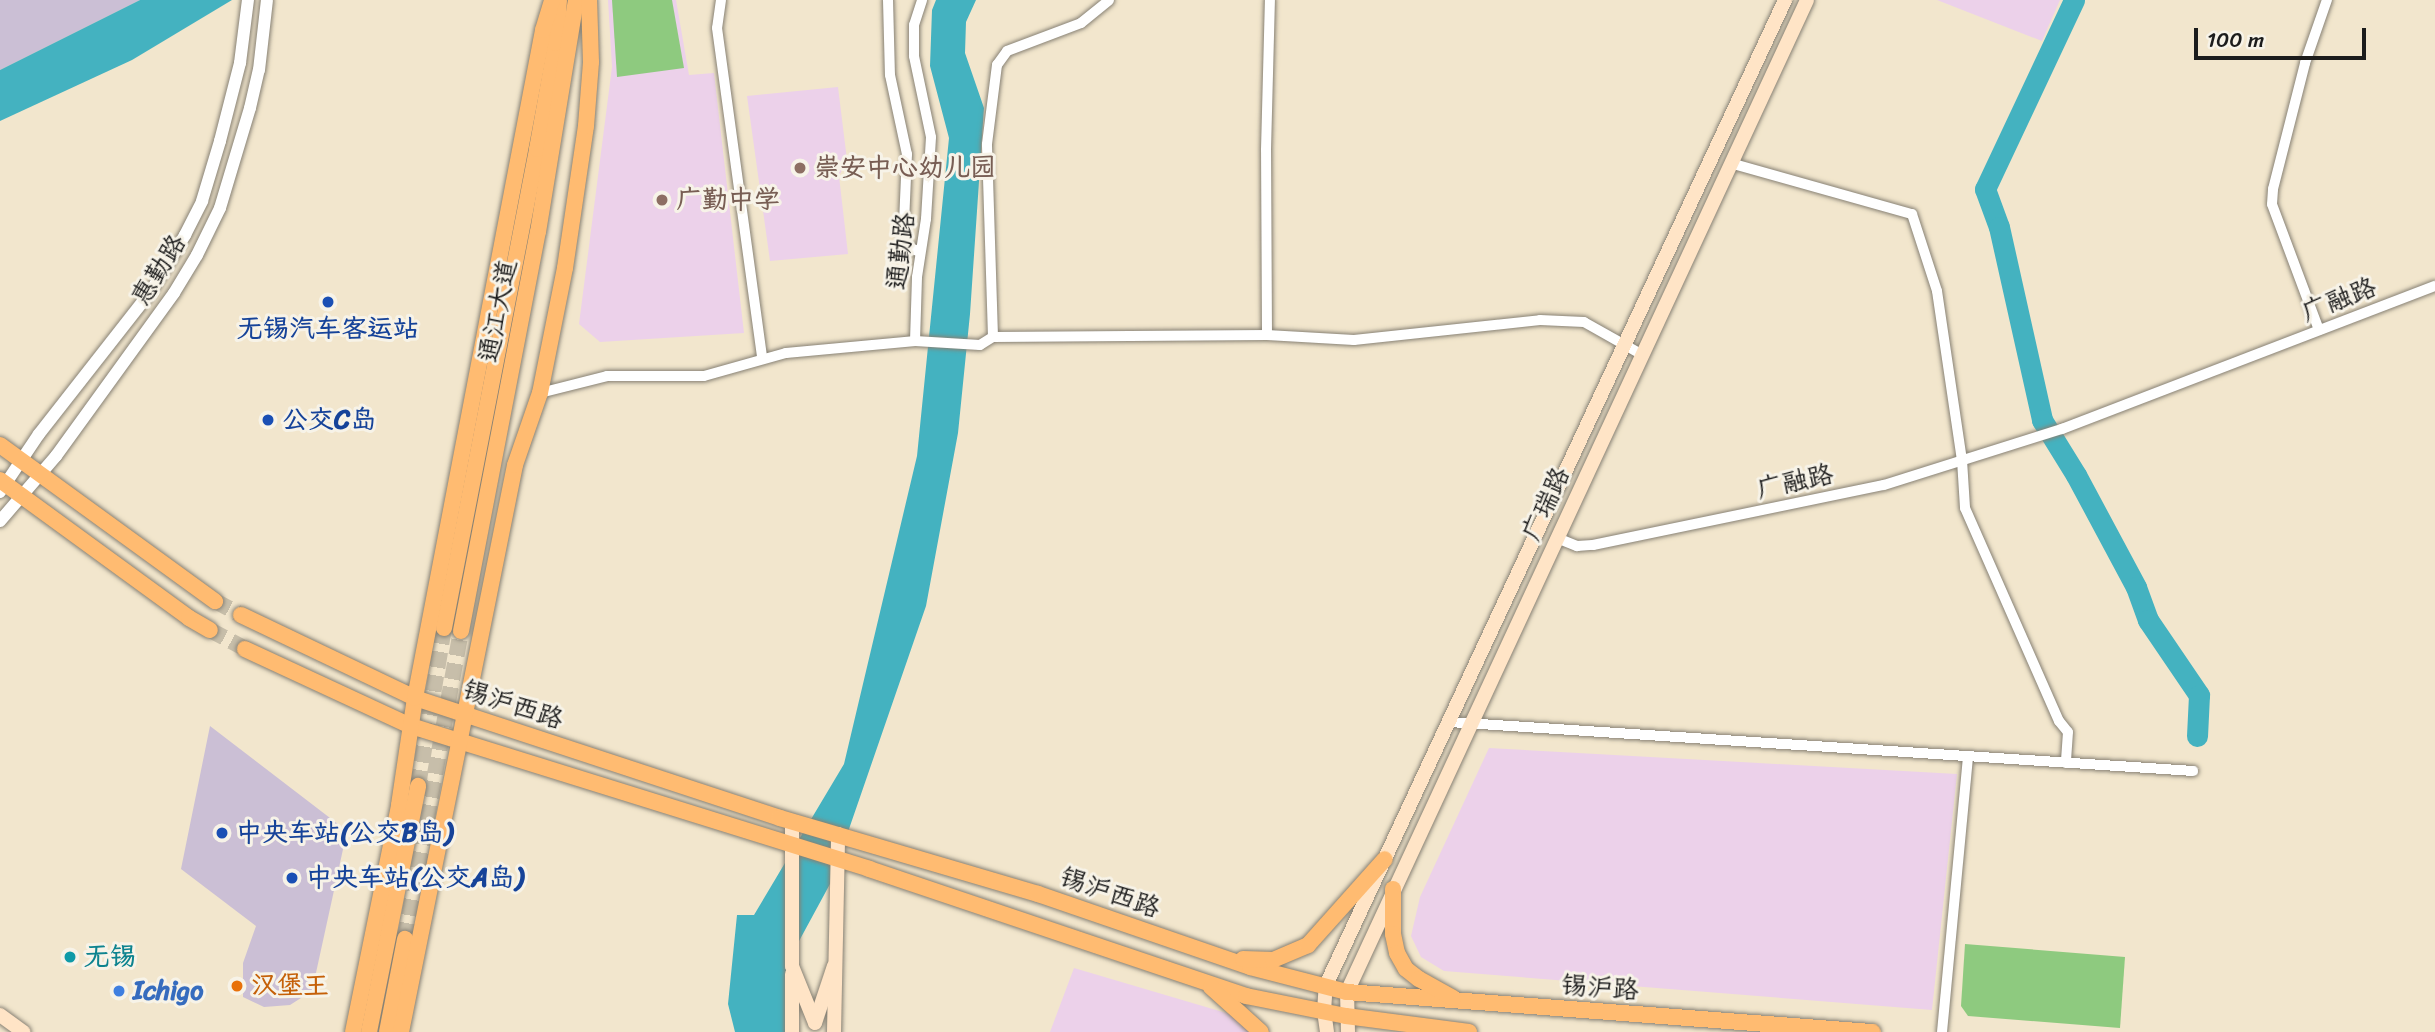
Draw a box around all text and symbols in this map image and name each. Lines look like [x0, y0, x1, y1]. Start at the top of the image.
scale bar [2197, 14, 2368, 58]
text: 100 m [2207, 21, 2264, 59]
place label: 崇安中心幼儿园 [814, 152, 996, 184]
marker: 崇安中心幼儿园 [792, 160, 808, 176]
place label: 广勤中学 [676, 184, 780, 216]
marker: 广勤中学 [654, 192, 670, 208]
street label: 通勤路 [881, 210, 921, 292]
street label: 惠勤路 [125, 229, 193, 311]
street label: 通江大道 [473, 257, 523, 365]
street label: 广融路 [2297, 271, 2381, 329]
marker: 无锡汽车客运站 [320, 294, 336, 310]
place label: 无锡汽车客运站 [237, 313, 419, 345]
place label: 公交C岛 [282, 404, 376, 436]
marker: 公交C岛 [260, 412, 276, 428]
street label: 广融路 [1754, 459, 1836, 505]
street label: 广瑞路 [1515, 462, 1577, 546]
street label: 锡沪西路 [459, 674, 567, 736]
place label: 中央车站(公交B岛) [236, 817, 453, 849]
marker: 中央车站(公交B岛) [214, 825, 230, 841]
street label: 锡沪西路 [1056, 861, 1164, 925]
place label: 中央车站(公交A岛) [306, 862, 523, 894]
marker: 中央车站(公交A岛) [284, 870, 300, 886]
place label: 无锡 [84, 941, 136, 973]
marker: 无锡 [62, 949, 78, 965]
place label: 汉堡王 [251, 970, 329, 1002]
street label: 锡沪路 [1560, 970, 1640, 1006]
place label: Ichigo [133, 975, 203, 1007]
marker: 汉堡王 [229, 978, 245, 994]
marker: Ichigo [111, 983, 127, 999]

